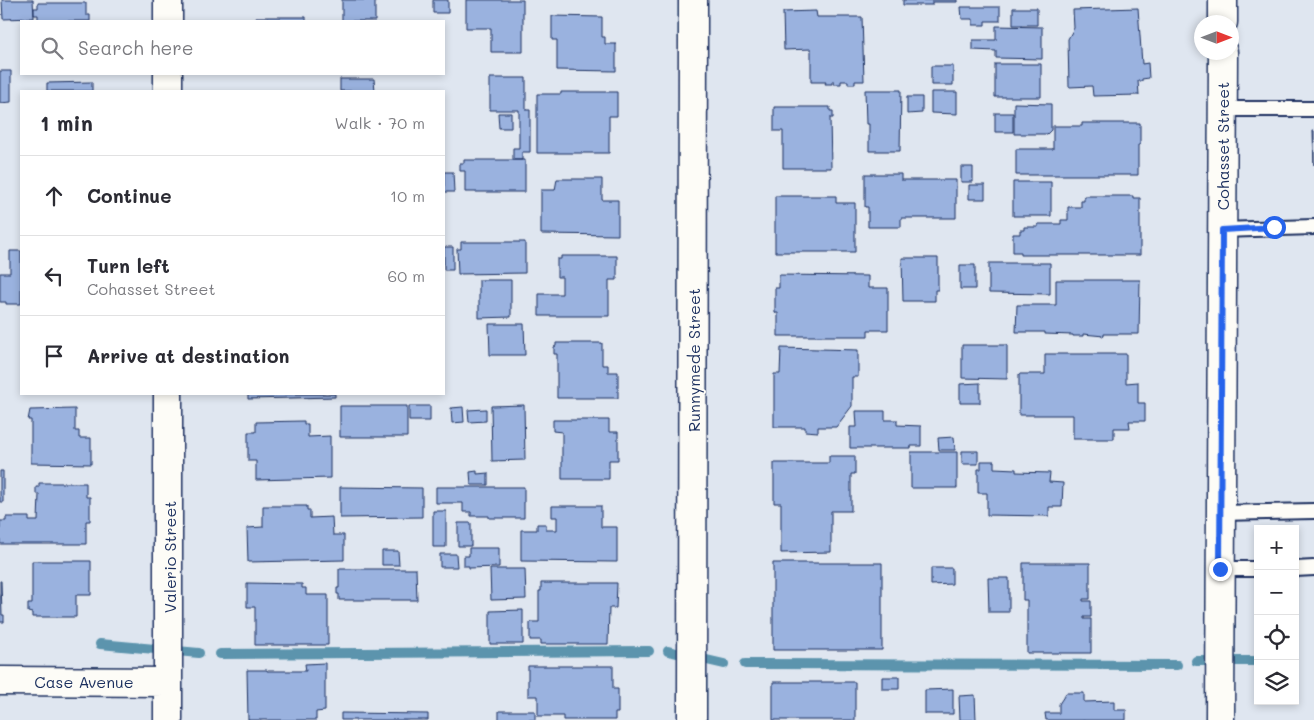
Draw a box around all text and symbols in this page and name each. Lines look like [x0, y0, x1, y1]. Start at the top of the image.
north arrow [1194, 15, 1239, 60]
search box [20, 20, 445, 75]
icon: search [38, 34, 66, 62]
text: Search here [78, 35, 194, 60]
street label: Cohasset Street [1212, 82, 1233, 210]
text: 1 min [40, 109, 93, 136]
text: Walk · 70 m [335, 112, 425, 133]
icon: ahead [40, 182, 68, 210]
text: Continue [87, 183, 172, 208]
text: 10 m [390, 185, 425, 206]
route start [1263, 216, 1286, 239]
text: Turn left [87, 253, 170, 278]
icon: left [40, 262, 68, 290]
text: 60 m [388, 265, 425, 286]
text: Cohasset Street [87, 278, 215, 299]
street label: Runnymede Street [683, 288, 704, 432]
icon: arrive [40, 342, 68, 370]
text: Arrive at destination [87, 343, 290, 368]
street label: Valerio Street [159, 501, 180, 613]
map controls [1254, 525, 1299, 705]
button: + [1254, 525, 1299, 570]
route end [1209, 558, 1232, 581]
button: − [1254, 570, 1299, 615]
button: locate [1254, 615, 1299, 660]
button: layers [1254, 660, 1299, 705]
street label: Case Avenue [34, 671, 134, 692]

